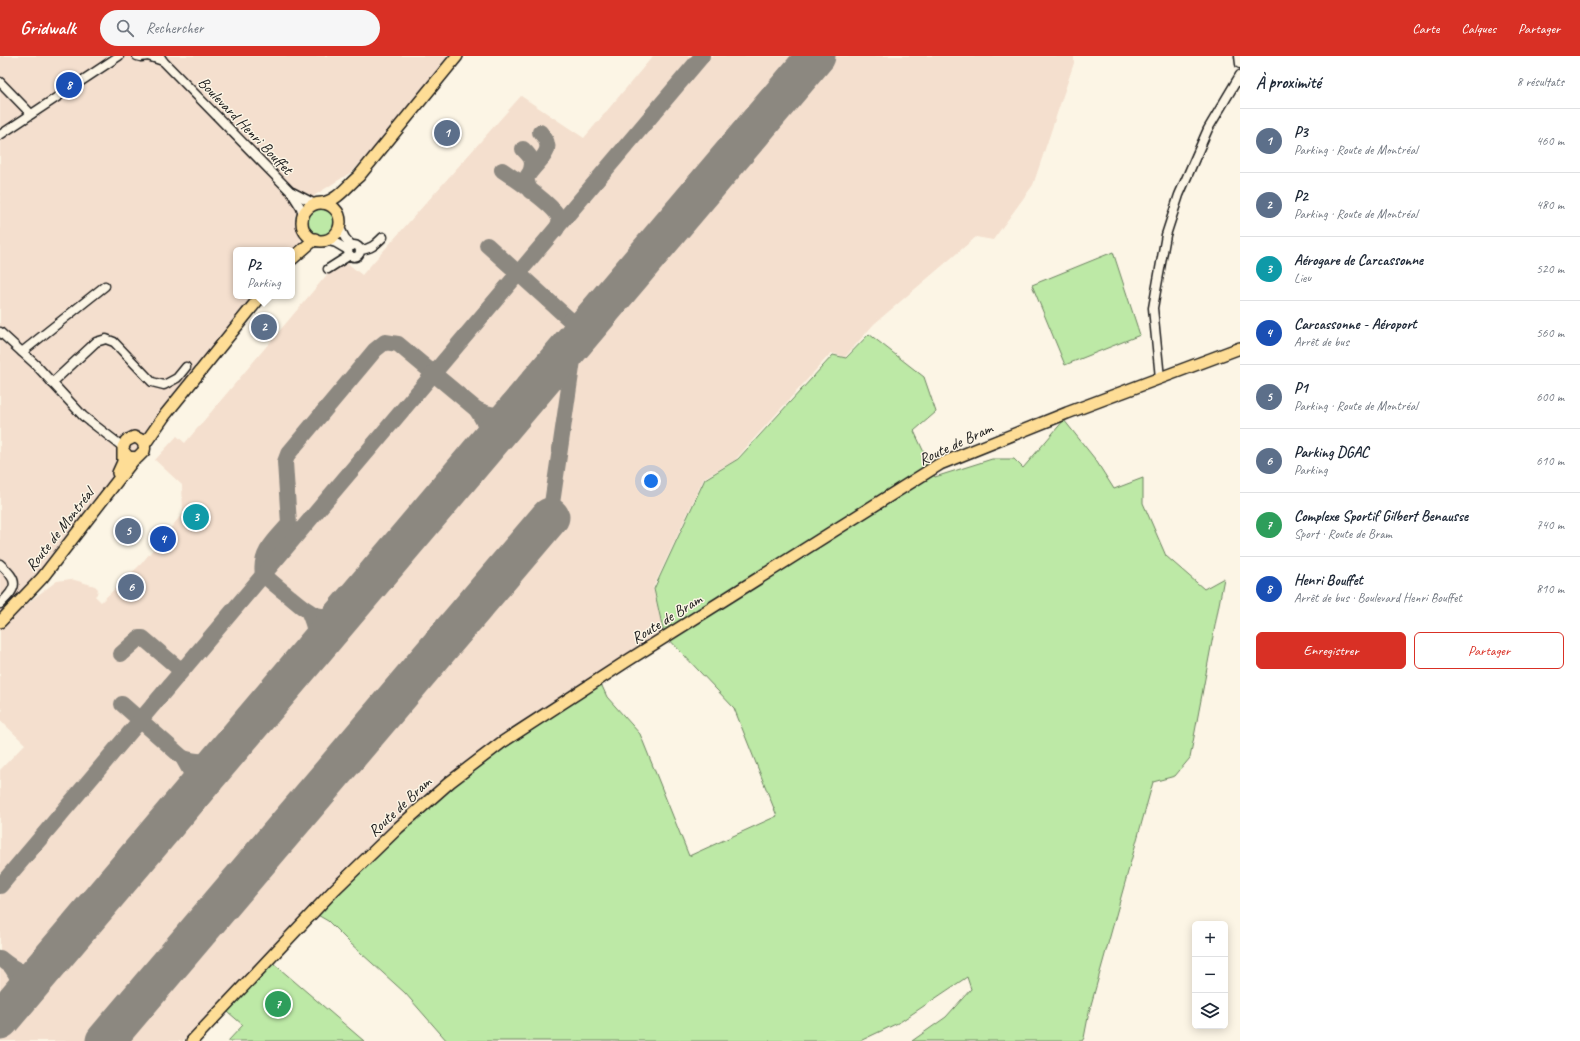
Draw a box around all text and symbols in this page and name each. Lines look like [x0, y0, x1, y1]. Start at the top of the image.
search box [100, 10, 380, 46]
text: Gridwalk [20, 16, 76, 40]
icon: search [114, 17, 136, 39]
text: Rechercher [146, 19, 203, 38]
text: Carte [1412, 20, 1439, 37]
text: Calques [1461, 20, 1496, 37]
text: Partager [1518, 20, 1560, 37]
pin: 8 [56, 70, 82, 100]
text: À proximité [1256, 72, 1321, 93]
street label: Boulevard Henri Bouffet [194, 73, 298, 180]
text: 8 résultats [1516, 74, 1564, 90]
pin: 1 [434, 118, 460, 148]
text: P3 [1294, 123, 1308, 142]
text: 1 [1266, 133, 1272, 149]
text: 460 m [1536, 133, 1564, 149]
text: Parking · Route de Montréal [1294, 142, 1418, 158]
text: P2 [1294, 187, 1308, 206]
text: 2 [1266, 197, 1272, 213]
text: 480 m [1536, 197, 1564, 213]
text: Parking · Route de Montréal [1294, 206, 1418, 222]
popup [233, 247, 295, 299]
text: Aérogare de Carcassonne [1294, 251, 1423, 270]
text: P2 [247, 256, 261, 275]
text: 3 [1266, 261, 1272, 277]
text: 520 m [1536, 261, 1564, 277]
text: Lieu [1294, 270, 1311, 286]
text: Parking [247, 275, 281, 291]
pin: 2 [251, 312, 277, 342]
text: Carcassonne - Aéroport [1294, 315, 1417, 334]
text: 4 [1266, 325, 1272, 341]
text: 560 m [1536, 325, 1564, 341]
text: Arrêt de bus [1294, 334, 1349, 350]
text: P1 [1294, 379, 1308, 398]
text: 5 [1266, 389, 1272, 405]
text: 600 m [1536, 389, 1564, 405]
text: Parking · Route de Montréal [1294, 398, 1418, 414]
street label: Route de Bram [915, 417, 997, 470]
text: Parking DGAC [1294, 443, 1368, 462]
text: 6 [1266, 453, 1272, 469]
text: 610 m [1536, 453, 1564, 469]
text: Parking [1294, 462, 1328, 478]
your location [641, 471, 661, 491]
street label: Route de Montréal [21, 481, 100, 575]
pin: 3 [183, 502, 209, 532]
text: Complexe Sportif Gilbert Benausse [1294, 507, 1468, 526]
pin: 5 [115, 516, 141, 546]
text: 7 [1266, 517, 1272, 533]
text: 740 m [1536, 517, 1564, 533]
pin: 4 [150, 524, 176, 554]
text: Sport · Route de Bram [1294, 526, 1392, 542]
text: Henri Bouffet [1294, 571, 1363, 590]
pin: 6 [118, 572, 144, 602]
text: 8 [1266, 581, 1272, 597]
text: 810 m [1536, 581, 1564, 597]
street label: Route de Bram [628, 588, 707, 648]
text: Arrêt de bus · Boulevard Henri Bouffet [1294, 590, 1462, 606]
button: Enregistrer [1256, 632, 1406, 669]
button: Partager [1414, 632, 1564, 669]
street label: Route de Bram [364, 771, 437, 841]
map controls [1192, 921, 1228, 1029]
button: + [1192, 921, 1228, 957]
button: − [1192, 957, 1228, 993]
pin: 7 [265, 989, 291, 1019]
button: layers [1192, 993, 1228, 1029]

